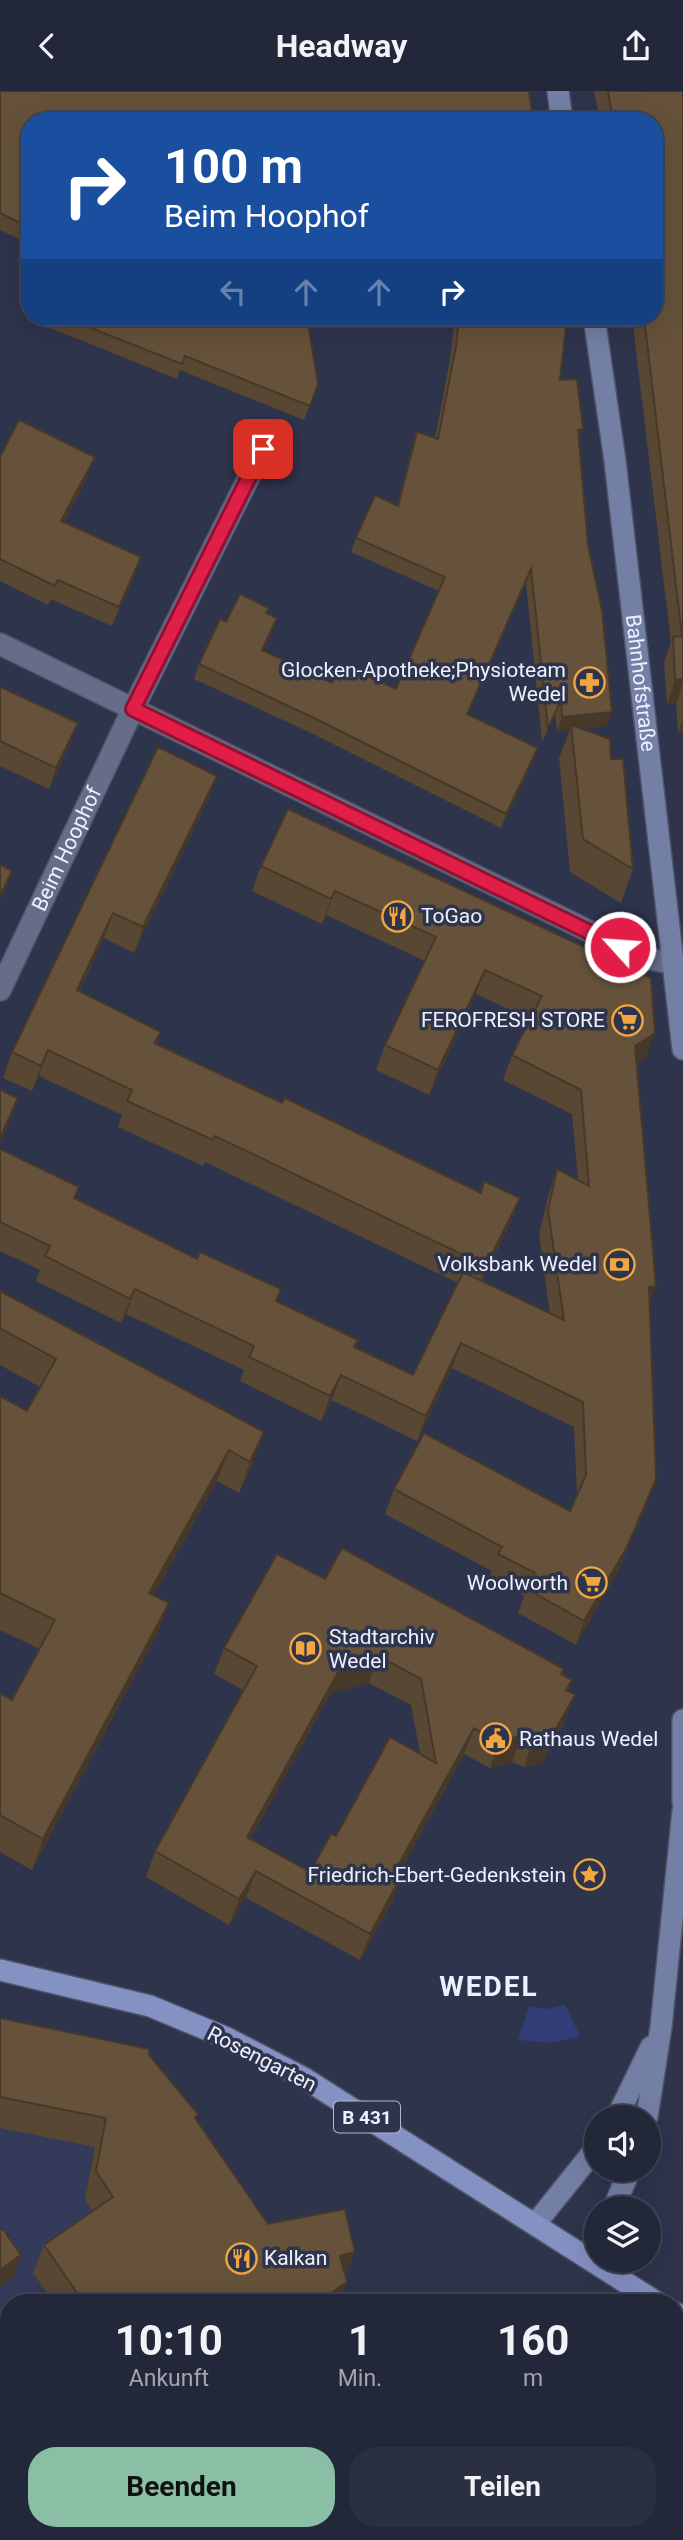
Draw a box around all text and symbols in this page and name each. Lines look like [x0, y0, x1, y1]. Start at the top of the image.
icon: back [28, 27, 66, 65]
text: Headway [276, 27, 407, 65]
icon: share [617, 27, 655, 65]
text: 100 m [164, 138, 303, 195]
icon: right [49, 140, 140, 231]
text: Beim Hoophof [164, 197, 369, 235]
icon: left [214, 273, 252, 311]
icon: ahead [287, 273, 325, 311]
icon: ahead [360, 273, 398, 311]
icon: right [433, 273, 471, 311]
pin [233, 419, 293, 479]
icon: arrive [244, 430, 282, 468]
street label: Bahnhofstraße [621, 613, 661, 753]
place label: Glocken-Apotheke;Physioteam Wedel [281, 658, 566, 706]
pharmacy icon: Glocken-Apotheke;Physioteam Wedel [572, 665, 606, 699]
street label: Beim Hoophof [27, 782, 107, 915]
restaurant icon: ToGao [381, 899, 415, 933]
place label: ToGao [421, 904, 482, 928]
position arrow [583, 910, 657, 984]
supermarket icon: FEROFRESH STORE [611, 1003, 645, 1037]
place label: FEROFRESH STORE [421, 1008, 605, 1032]
bank icon: Volksbank Wedel [603, 1247, 637, 1281]
place label: Volksbank Wedel [437, 1252, 597, 1276]
supermarket icon: Woolworth [574, 1566, 608, 1600]
place label: Woolworth [467, 1571, 568, 1595]
place label: Stadtarchiv Wedel [329, 1625, 435, 1673]
library icon: Stadtarchiv Wedel [289, 1632, 323, 1666]
public building icon: Rathaus Wedel [479, 1722, 513, 1756]
place label: Rathaus Wedel [519, 1727, 658, 1751]
place icon: Friedrich-Ebert-Gedenkstein [572, 1858, 606, 1892]
place label: Friedrich-Ebert-Gedenkstein [307, 1863, 566, 1887]
district label: WEDEL [439, 1970, 539, 2003]
street label: Rosengarten [204, 2021, 320, 2097]
road number: B 431 [334, 2101, 400, 2133]
map controls [584, 2105, 661, 2273]
button: sound [584, 2105, 661, 2182]
button: layers [584, 2196, 661, 2273]
restaurant icon: Kalkan [224, 2241, 258, 2275]
place label: Kalkan [264, 2246, 327, 2270]
text: 10:10 [115, 2316, 223, 2365]
text: 1 [348, 2316, 372, 2365]
text: 160 [497, 2316, 569, 2365]
text: Ankunft [129, 2365, 209, 2392]
text: Min. [338, 2365, 382, 2392]
text: m [523, 2365, 543, 2392]
button: Beenden [28, 2447, 335, 2527]
button: Teilen [349, 2447, 656, 2527]

